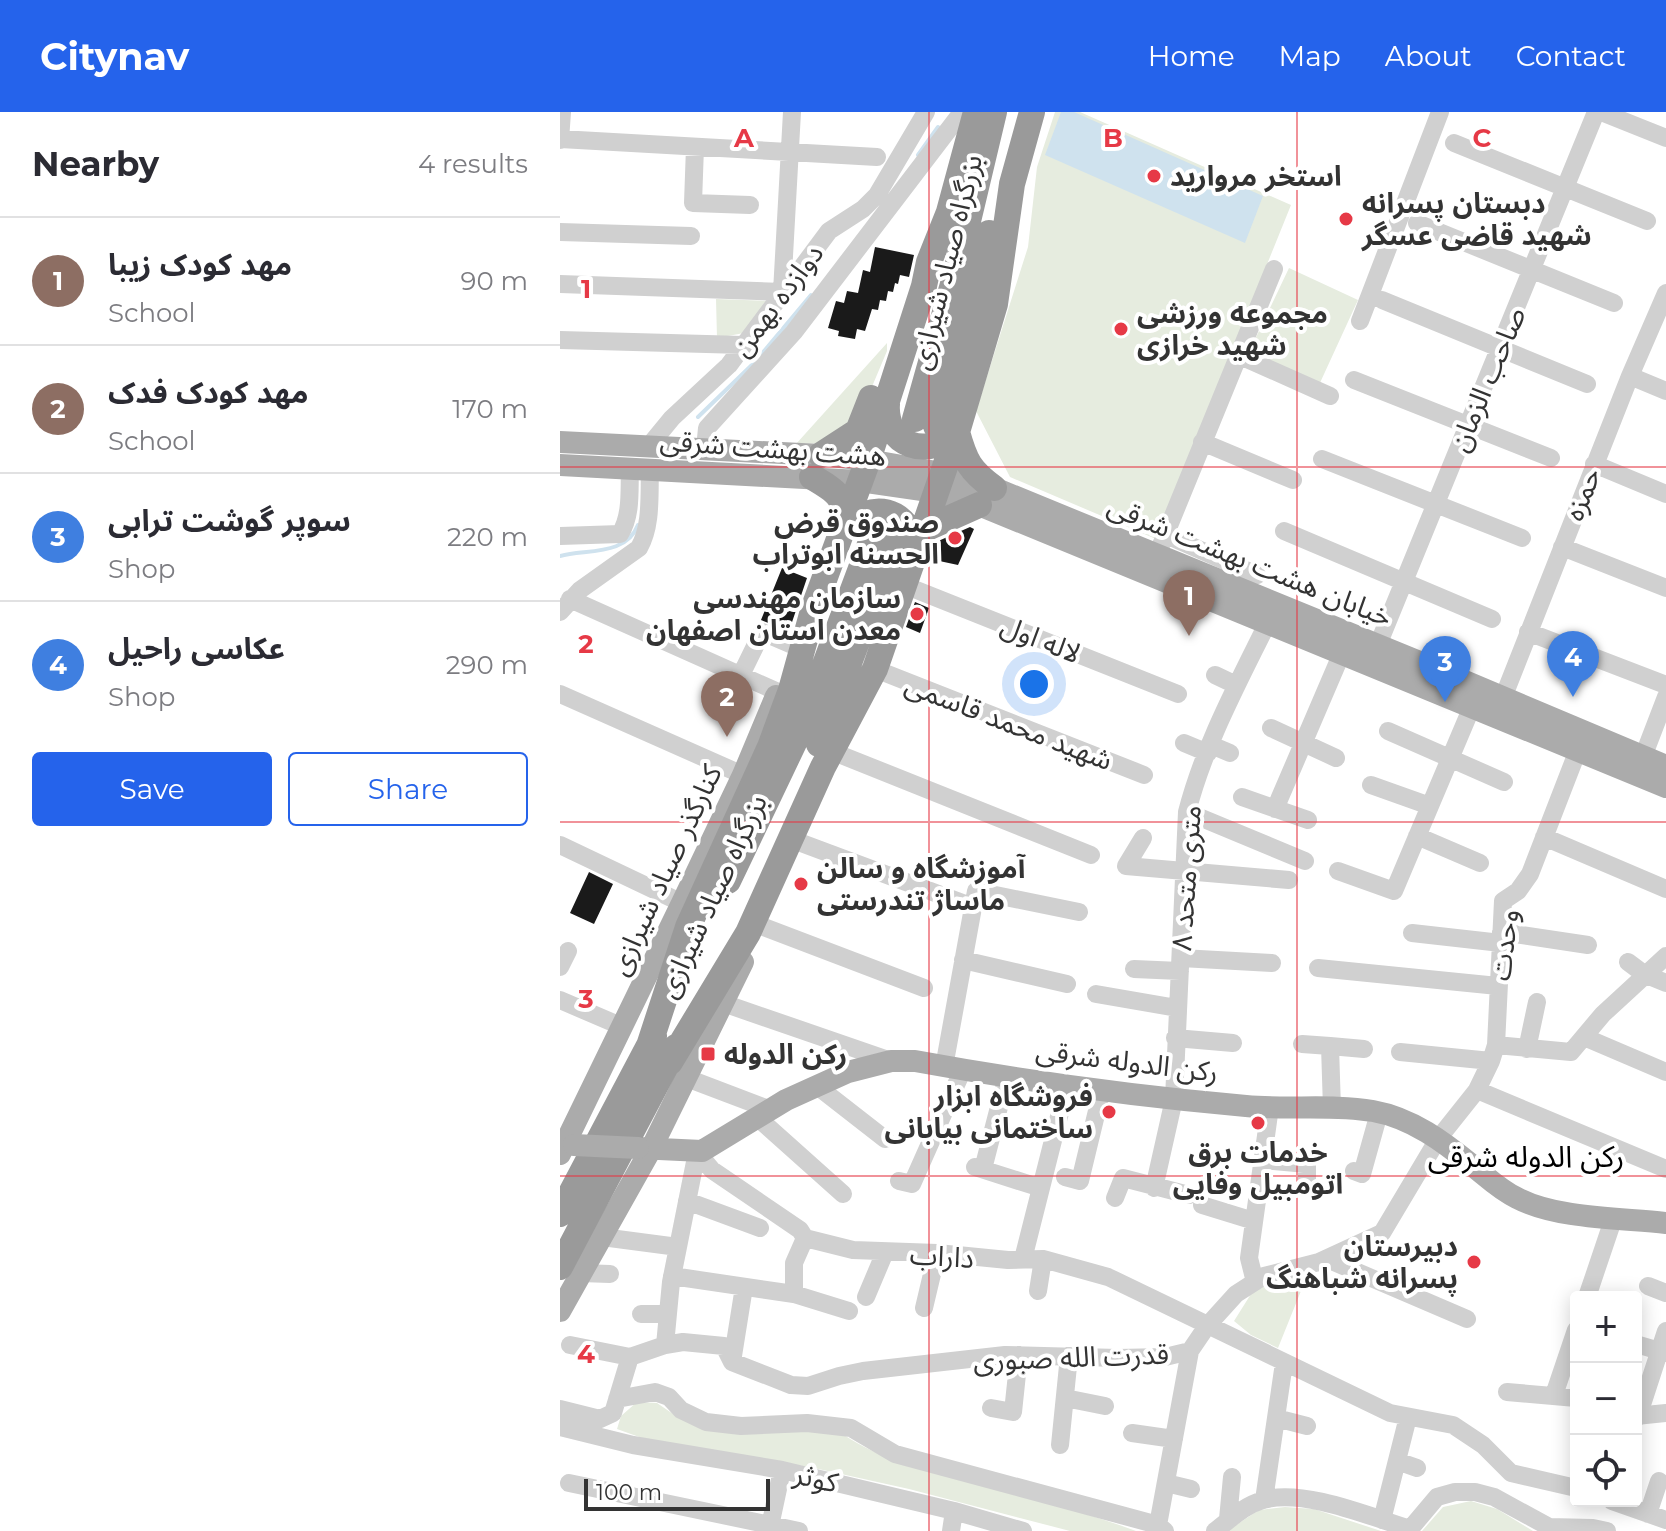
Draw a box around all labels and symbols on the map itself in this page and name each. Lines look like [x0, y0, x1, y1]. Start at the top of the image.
text: A [733, 122, 755, 154]
text: B [1103, 122, 1123, 154]
text: C [1473, 122, 1492, 154]
street label: بزرگراه صیاد شیرازی [903, 151, 989, 373]
place label: استخر مروارید [1170, 159, 1342, 193]
marker: استخر مروارید [1145, 167, 1163, 185]
place label: دبستان پسرانه شهید قاضی عسگر [1361, 186, 1592, 252]
marker: دبستان پسرانه شهید قاضی عسگر [1337, 210, 1355, 228]
street label: دوازده بهمن [724, 237, 830, 363]
text: 1 [581, 273, 591, 305]
place label: مجموعه ورزشی شهید خرازی [1137, 296, 1328, 362]
street label: صاحب الزمان [1441, 302, 1533, 456]
marker: مجموعه ورزشی شهید خرازی [1112, 320, 1130, 338]
street label: هشت بهشت شرقی [659, 423, 887, 473]
street label: حمزه [1556, 463, 1608, 525]
street label: خیابان هشت بهشت شرقی [1103, 488, 1397, 634]
place label: صندوق قرض الحسنه ابوتراب [752, 505, 939, 572]
marker: صندوق قرض الحسنه ابوتراب [946, 529, 964, 547]
pin: 1 [1163, 570, 1215, 636]
place label: سازمان مهندسی معدن استان اصفهان [646, 581, 901, 647]
marker: سازمان مهندسی معدن استان اصفهان [908, 605, 926, 623]
street label: لاله اول [996, 608, 1086, 670]
text: 2 [578, 628, 594, 660]
pin: 4 [1547, 631, 1599, 697]
pin: 3 [1419, 636, 1471, 702]
your location [1014, 664, 1054, 704]
street label: شهید محمد قاسمی [901, 667, 1117, 777]
pin: 2 [701, 671, 753, 737]
street label: کنارگذر صیاد شیرازی [601, 759, 729, 981]
street label: بزرگراه صیاد شیرازی [650, 789, 774, 1003]
street label: ۸ متری متحد [1164, 804, 1208, 952]
place label: آموزشگاه و سالن ماساژ تندرستی [817, 851, 1026, 917]
marker: آموزشگاه و سالن ماساژ تندرستی [792, 875, 810, 893]
street label: وحدت [1483, 907, 1525, 983]
text: 3 [577, 983, 594, 1015]
street label: رکن الدوله شرقی [1034, 1033, 1220, 1089]
place label: رکن الدوله [724, 1037, 847, 1071]
marker: رکن الدوله [699, 1045, 717, 1063]
place label: فروشگاه ابزار ساختمانی بیابانی [885, 1079, 1093, 1145]
marker: فروشگاه ابزار ساختمانی بیابانی [1100, 1103, 1118, 1121]
marker: خدمات برق اتومبیل وفایی [1249, 1114, 1267, 1132]
place label: خدمات برق اتومبیل وفایی [1173, 1135, 1343, 1201]
district label: رکن الدوله شرقی [1428, 1138, 1624, 1175]
place label: دبیرستان پسرانه شباهنگ [1266, 1229, 1458, 1297]
street label: داراب [909, 1237, 975, 1275]
marker: دبیرستان پسرانه شباهنگ [1465, 1253, 1483, 1271]
street label: قدرت الله صبوری [973, 1337, 1169, 1377]
text: 4 [577, 1338, 595, 1370]
street label: کوثر [790, 1456, 842, 1500]
scale bar [584, 1475, 770, 1511]

